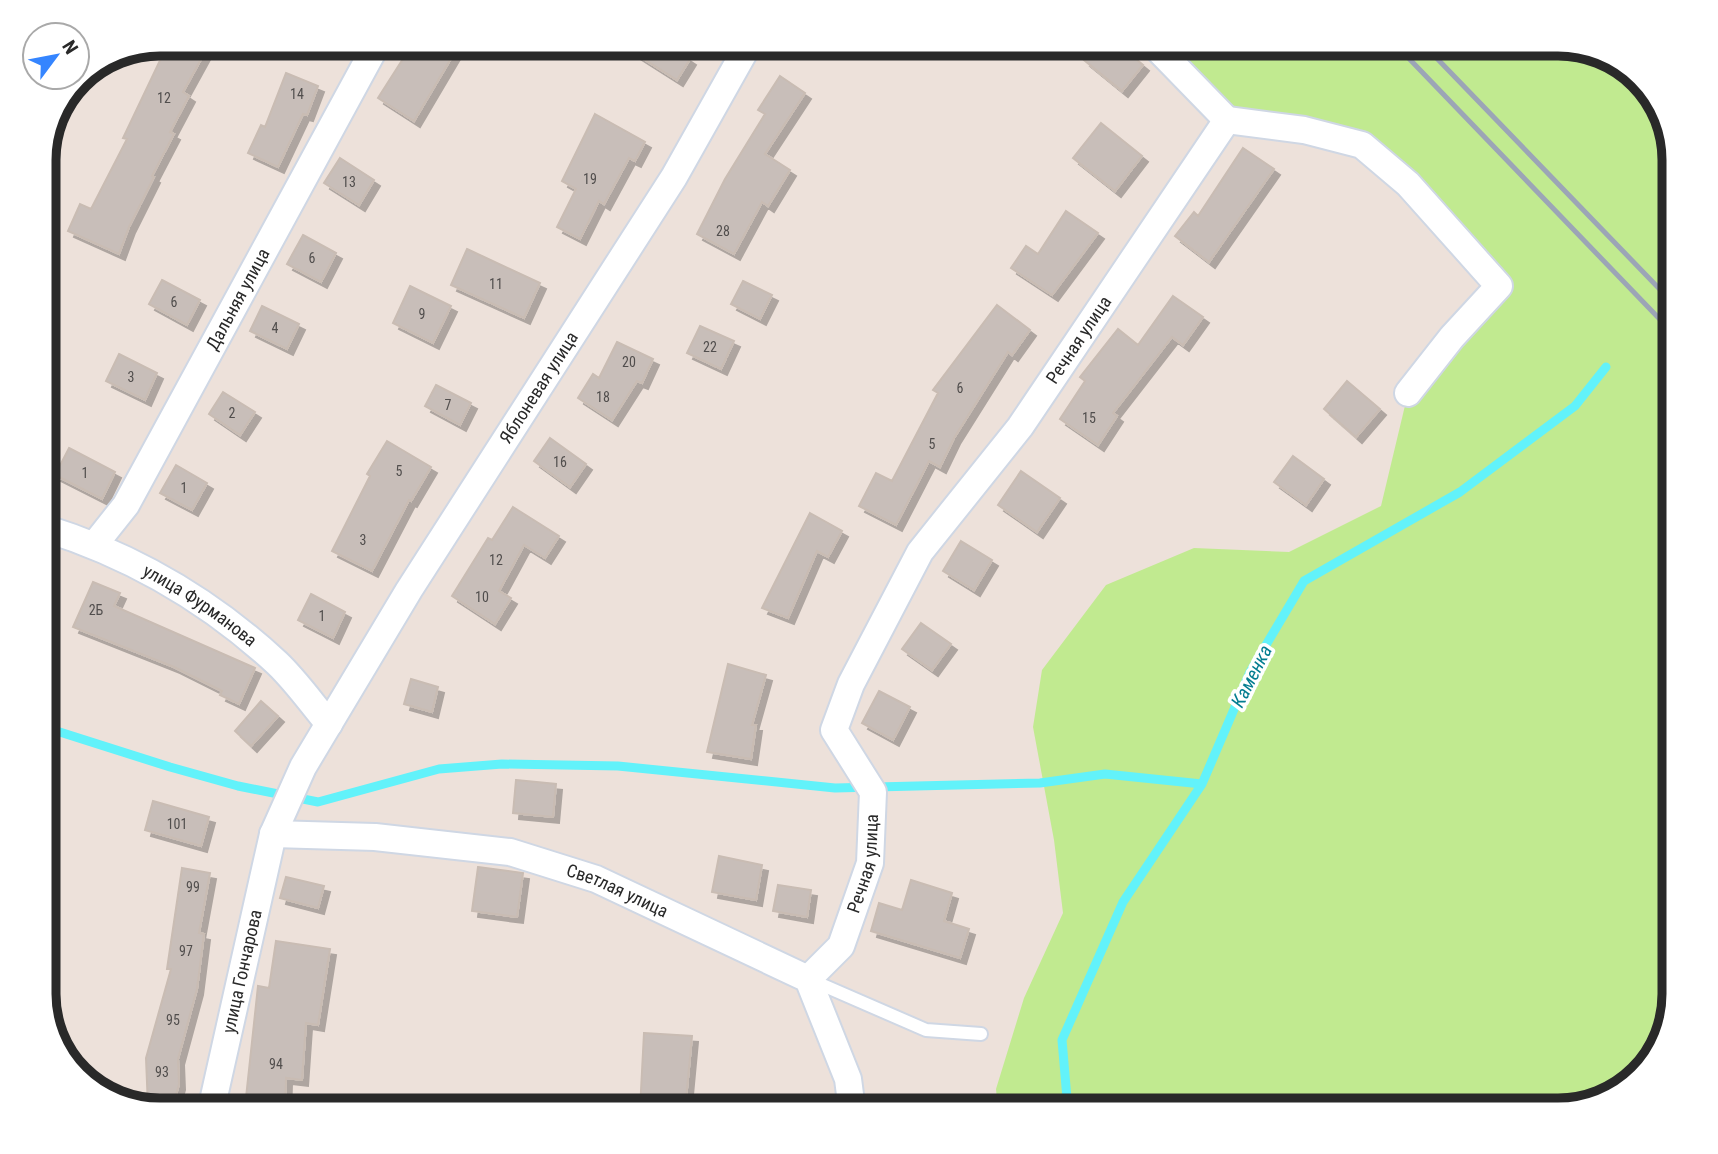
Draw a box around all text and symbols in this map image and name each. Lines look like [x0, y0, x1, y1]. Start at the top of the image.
north arrow [21, 21, 91, 91]
text: N [57, 36, 83, 58]
house number: 14 [290, 86, 304, 102]
house number: 12 [157, 90, 171, 106]
house number: 19 [583, 171, 597, 187]
house number: 13 [342, 174, 356, 190]
house number: 28 [716, 223, 730, 239]
street label: Дальняя улица [201, 245, 274, 354]
house number: 6 [309, 250, 316, 266]
house number: 11 [489, 276, 503, 292]
street label: Речная улица [1041, 292, 1115, 387]
house number: 6 [171, 294, 178, 310]
house number: 9 [419, 306, 425, 322]
house number: 4 [272, 320, 279, 336]
street label: Яблоневая улица [495, 328, 582, 447]
house number: 22 [703, 339, 717, 355]
house number: 20 [622, 354, 636, 370]
house number: 3 [128, 369, 134, 385]
house number: 6 [957, 380, 964, 396]
house number: 18 [596, 389, 610, 405]
house number: 7 [445, 397, 452, 413]
house number: 2 [229, 405, 236, 421]
house number: 15 [1082, 410, 1096, 426]
house number: 5 [929, 436, 936, 452]
house number: 16 [553, 454, 567, 470]
house number: 5 [396, 463, 403, 479]
house number: 1 [82, 465, 88, 481]
house number: 1 [181, 480, 187, 496]
house number: 3 [360, 532, 366, 548]
house number: 12 [489, 552, 503, 568]
street label: улица Фурманова [140, 560, 261, 651]
house number: 10 [475, 589, 489, 605]
house number: 2Б [89, 602, 104, 618]
house number: 1 [319, 608, 325, 624]
water label: Каменка [1226, 641, 1277, 711]
street label: Речная улица [842, 814, 882, 916]
house number: 101 [167, 816, 187, 832]
street label: Светлая улица [564, 859, 672, 921]
house number: 99 [186, 879, 200, 895]
street label: улица Гончарова [218, 908, 266, 1035]
house number: 97 [179, 943, 193, 959]
house number: 95 [166, 1012, 180, 1028]
house number: 94 [269, 1056, 283, 1072]
house number: 93 [155, 1064, 169, 1080]

